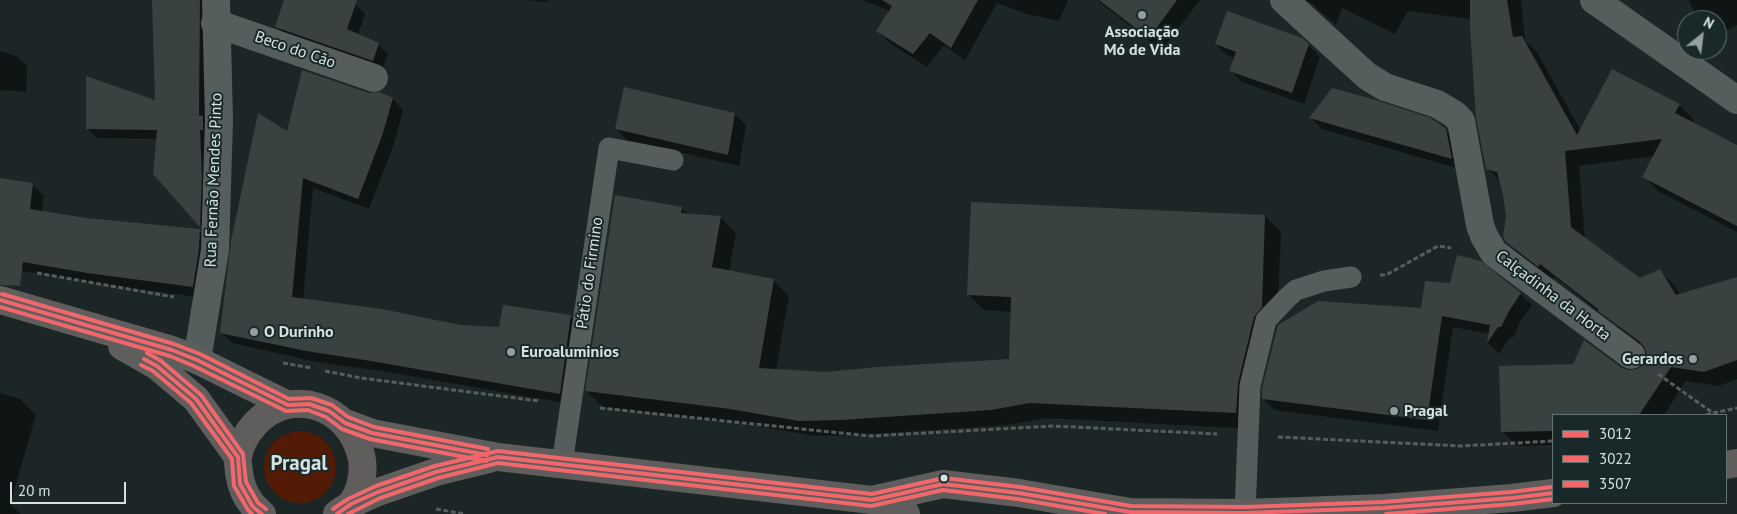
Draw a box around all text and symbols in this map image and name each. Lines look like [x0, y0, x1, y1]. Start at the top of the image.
marker: Associação Mó de Vida [1136, 9, 1148, 21]
north arrow [1677, 10, 1727, 60]
text: N [1700, 13, 1717, 33]
place label: Associação Mó de Vida [1104, 22, 1180, 60]
street label: Beco do Cão [252, 27, 338, 73]
street label: Rua Fernão Mendes Pinto [201, 92, 227, 268]
street label: Pátio do Firmino [573, 216, 607, 330]
street label: Calçadinha da Horta [1492, 247, 1614, 345]
place label: O Durinho [264, 322, 334, 342]
marker: O Durinho [248, 326, 260, 338]
place label: Euroaluminios [521, 342, 619, 362]
marker: Euroaluminios [505, 346, 517, 358]
place label: Gerardos [1622, 349, 1683, 369]
marker: Gerardos [1687, 353, 1699, 365]
place label: Pragal [1404, 401, 1447, 421]
marker: Pragal [1388, 405, 1400, 417]
legend [1552, 414, 1727, 504]
text: 3012 [1599, 424, 1632, 443]
text: 3022 [1599, 449, 1632, 468]
district label: Pragal [270, 451, 328, 477]
scale bar [12, 472, 129, 504]
unlabelled marker [939, 473, 949, 483]
text: 3507 [1599, 474, 1632, 493]
text: 20 m [18, 481, 51, 500]

